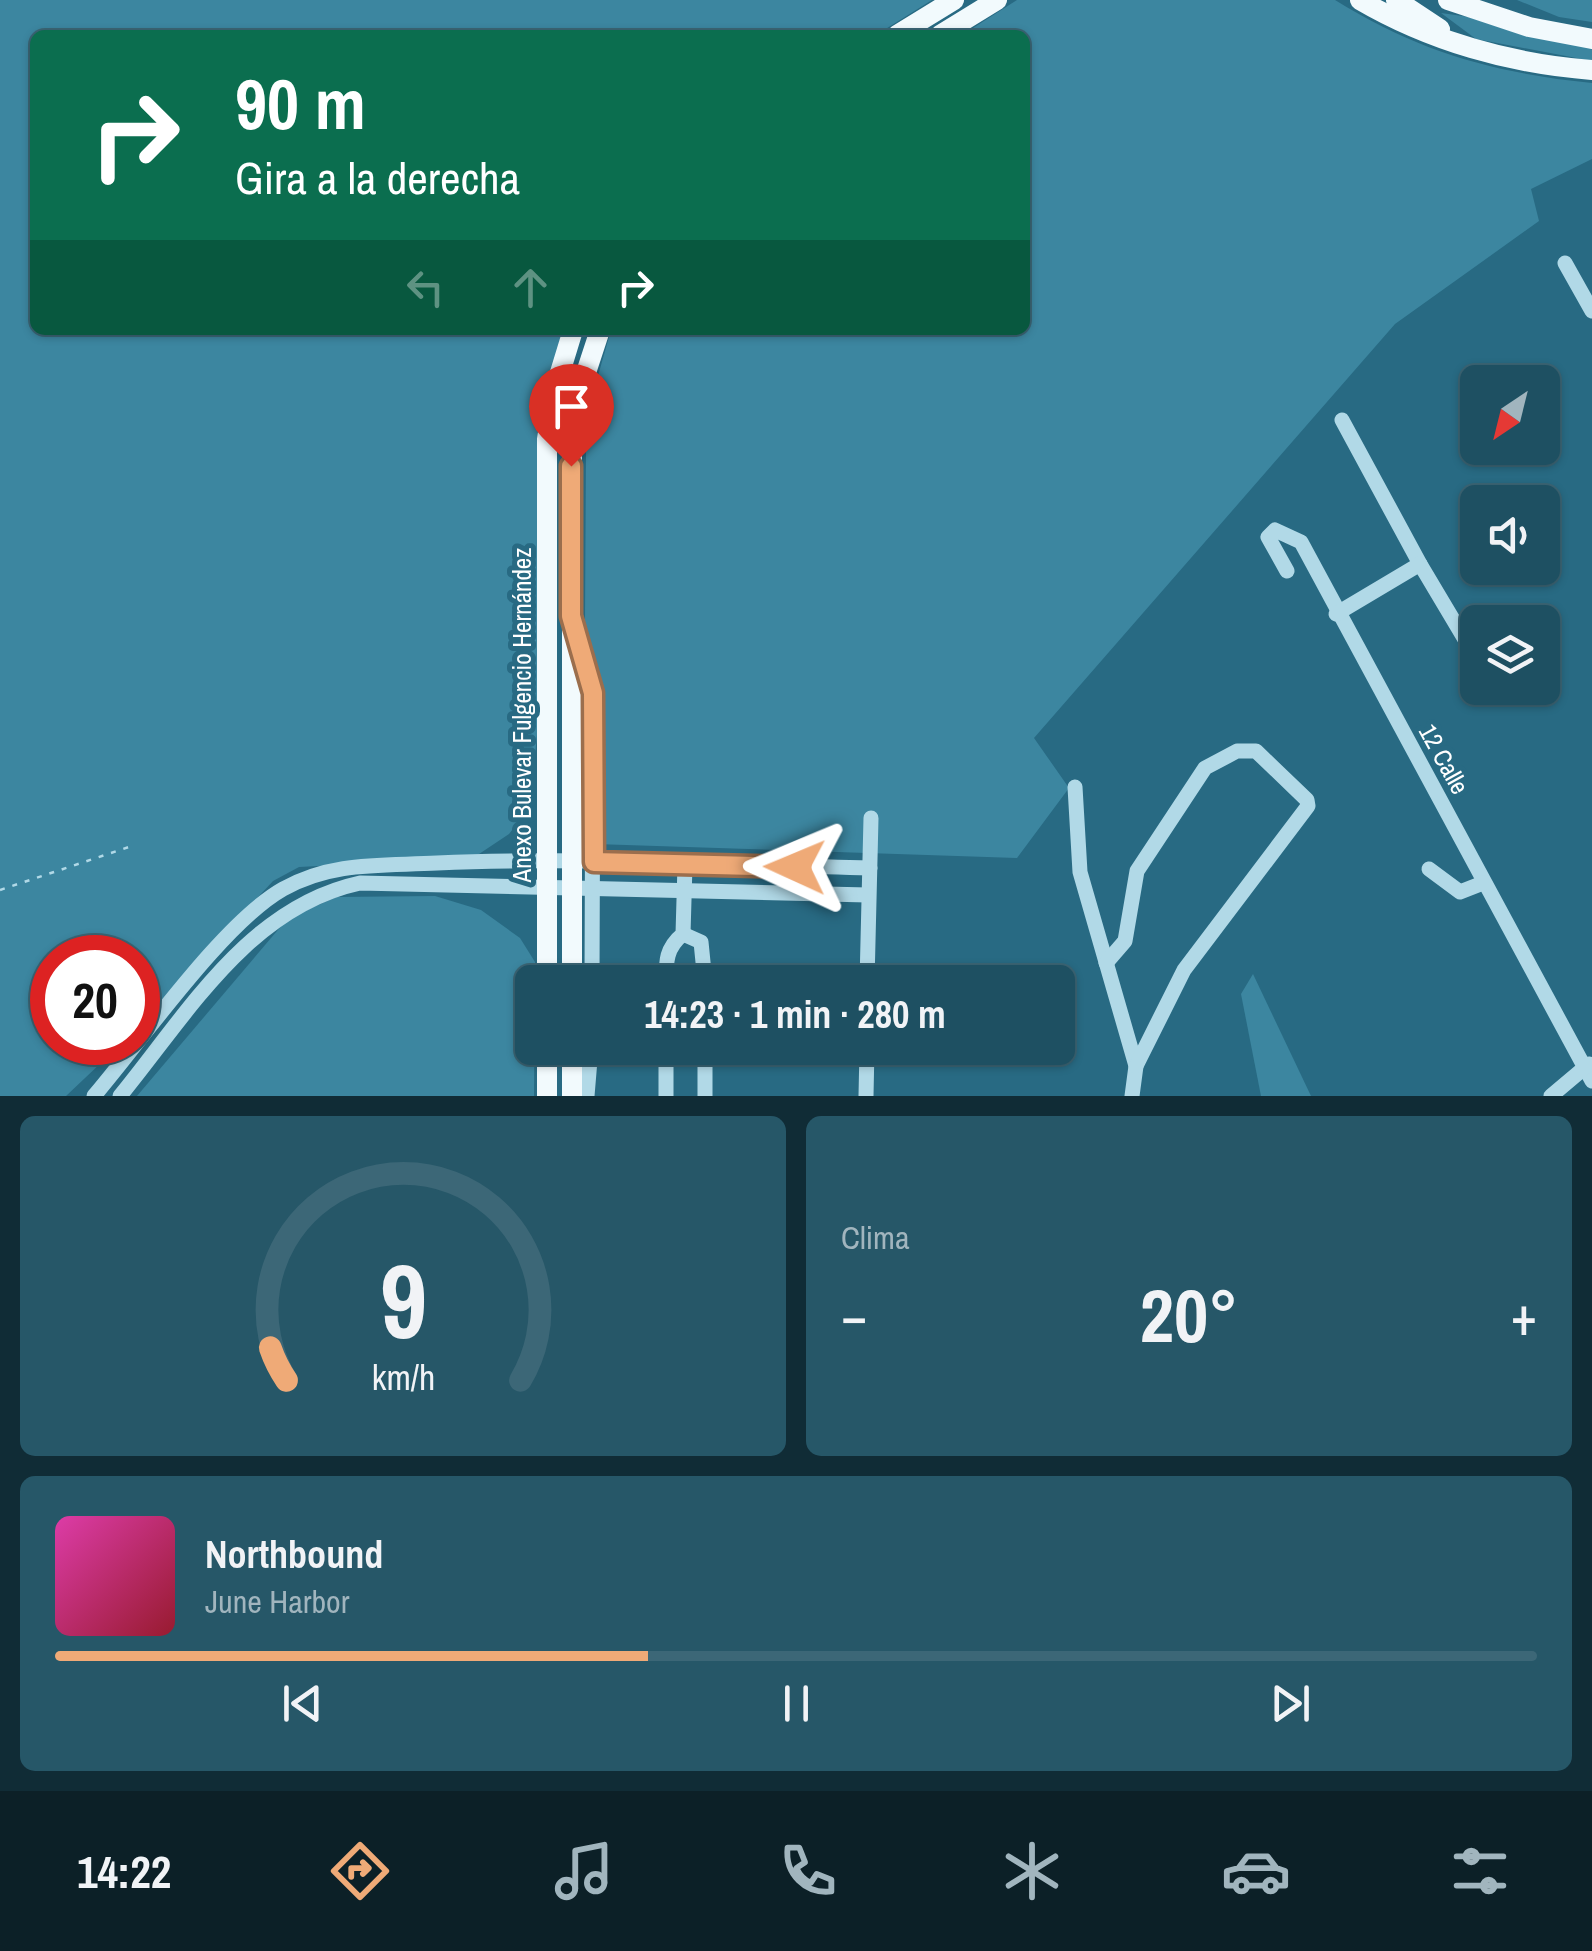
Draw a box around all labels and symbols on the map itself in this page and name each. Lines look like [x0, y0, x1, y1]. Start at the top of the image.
pin [529, 364, 614, 467]
north arrow [1460, 365, 1560, 465]
street label: Anexo Bulevar Fulgencio Hernández [505, 547, 539, 884]
street label: 12 Calle [1411, 718, 1477, 800]
position arrow [743, 815, 847, 919]
speed limit sign: 20 [30, 935, 160, 1065]

